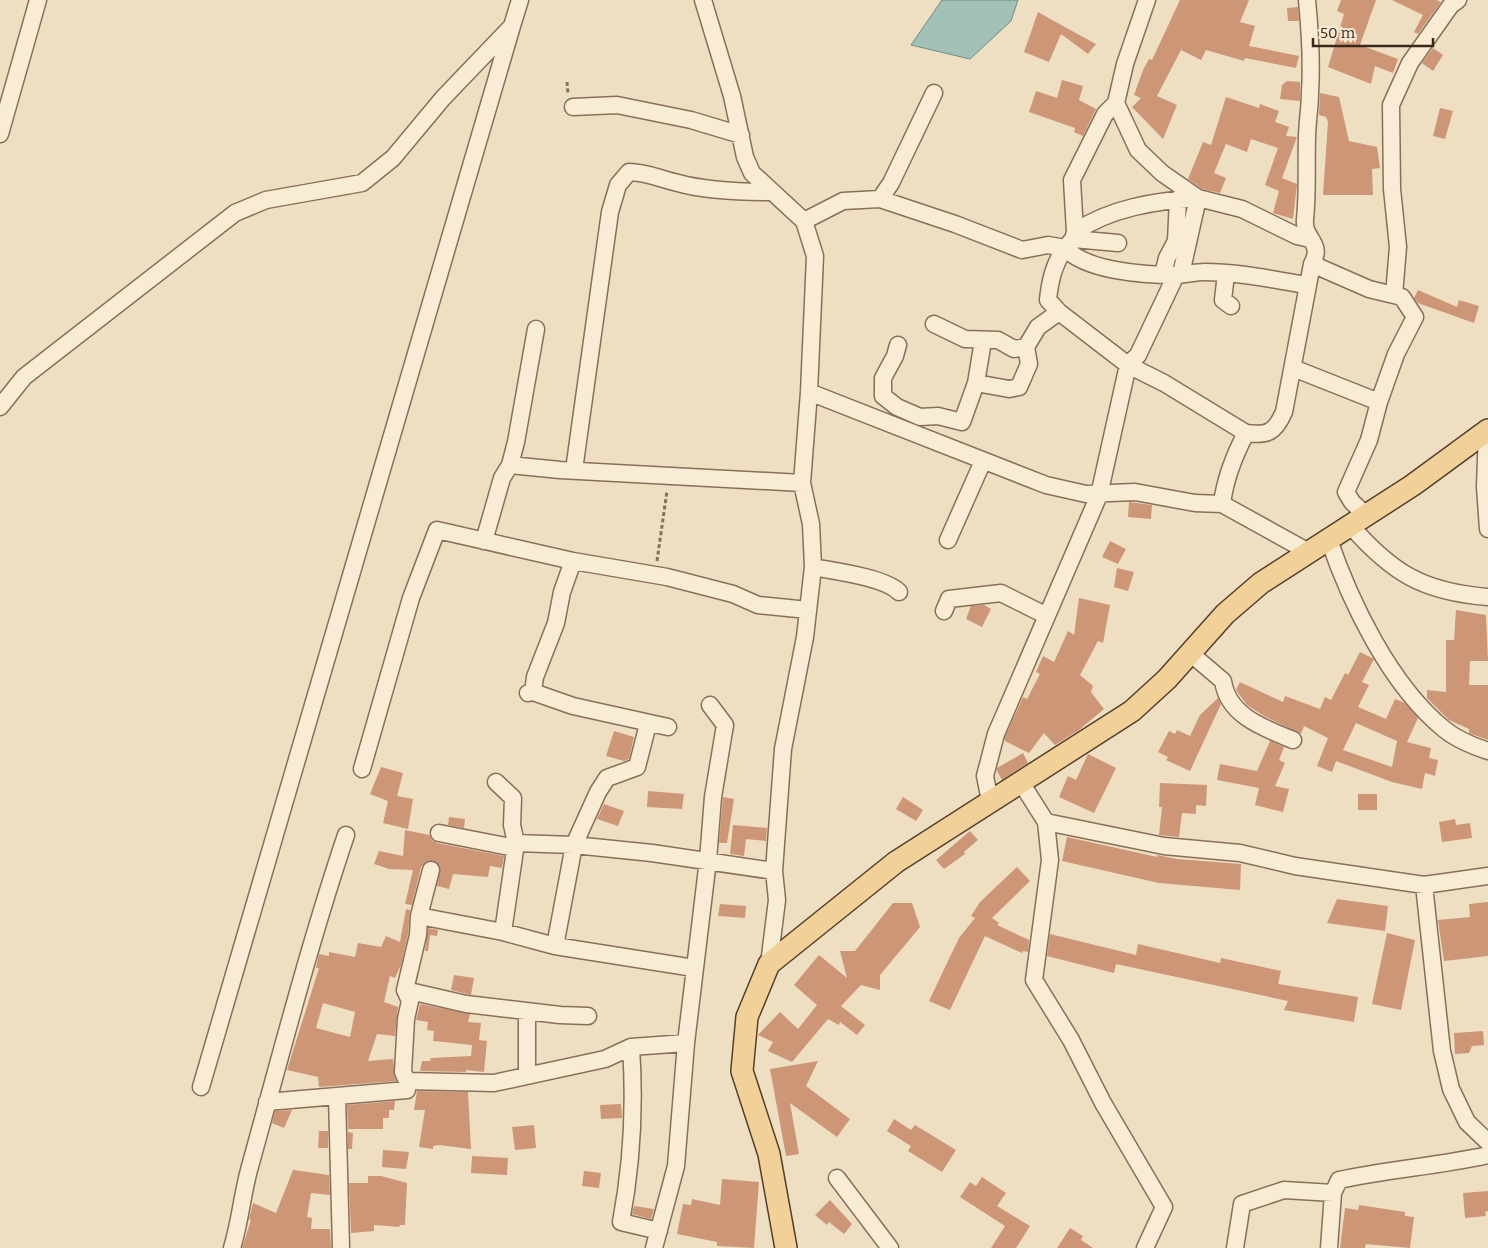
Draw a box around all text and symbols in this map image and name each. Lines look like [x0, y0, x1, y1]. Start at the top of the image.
scale bar [1313, 15, 1433, 47]
text: 50 m [1320, 24, 1356, 42]

